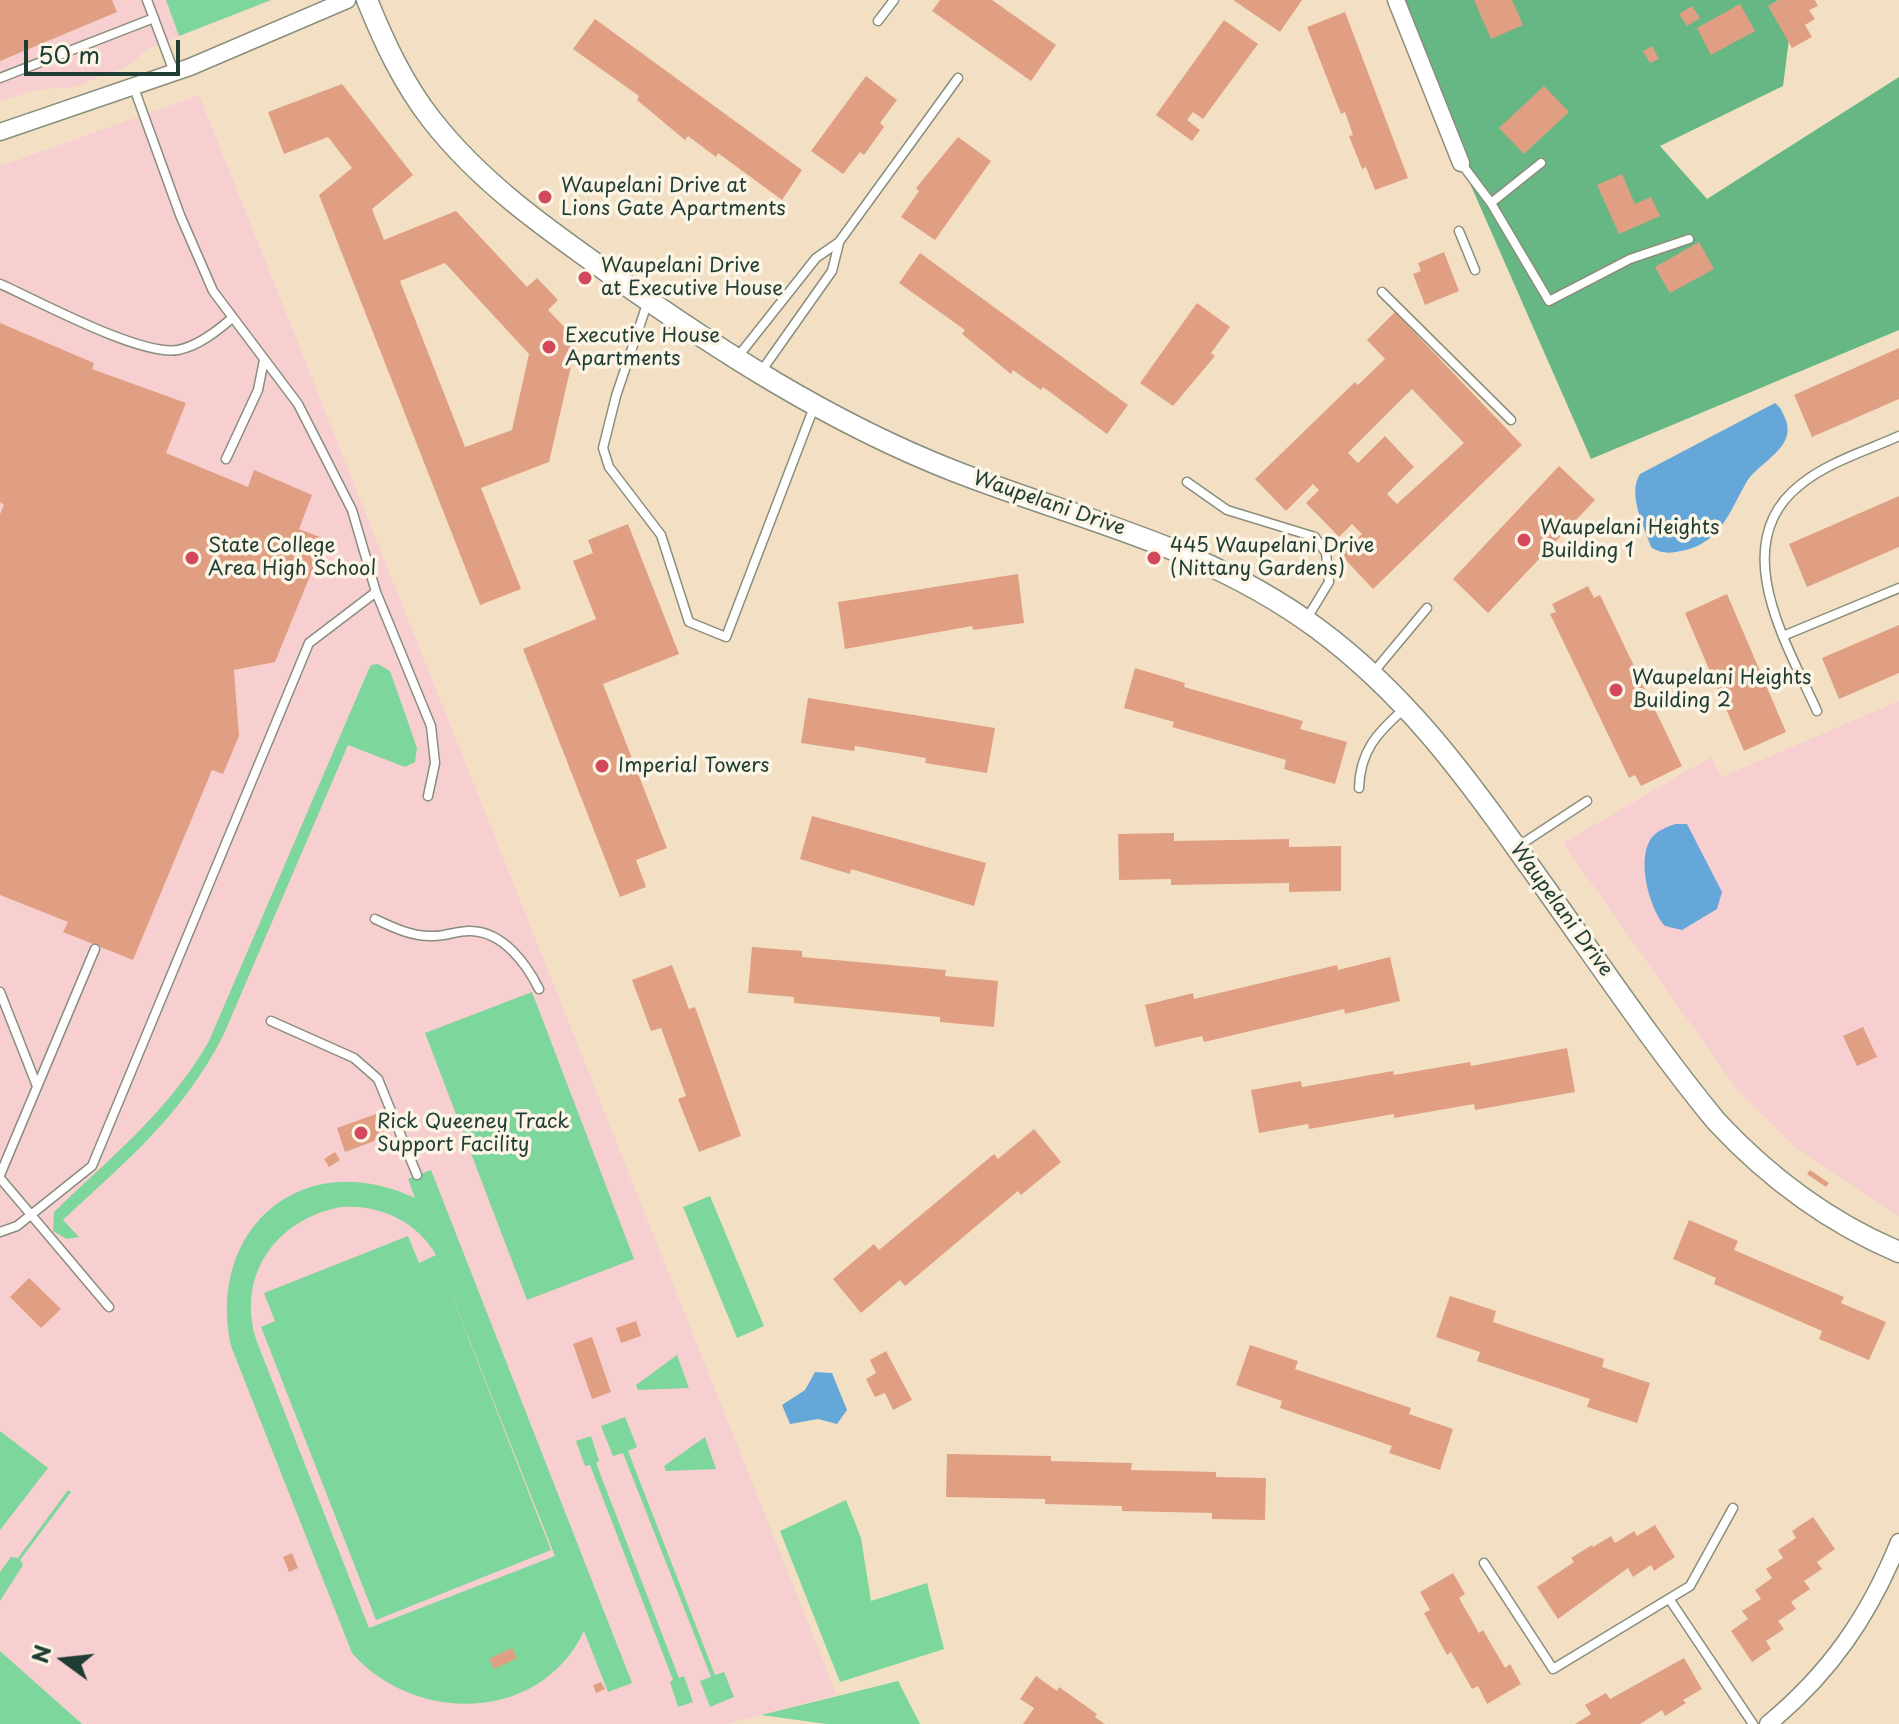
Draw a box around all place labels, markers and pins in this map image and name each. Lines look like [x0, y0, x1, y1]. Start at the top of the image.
place label: Waupelani Drive at Lions Gate Apartments [561, 174, 786, 221]
marker: Waupelani Drive at Lions Gate Apartments [536, 188, 554, 206]
place label: Waupelani Drive at Executive House [601, 254, 783, 301]
marker: Waupelani Drive at Executive House [576, 269, 594, 287]
place label: Executive House Apartments [565, 324, 720, 371]
marker: Executive House Apartments [540, 338, 558, 356]
place label: Waupelani Heights Building 1 [1540, 516, 1719, 563]
marker: Waupelani Heights Building 1 [1515, 531, 1533, 549]
place label: State College Area High School [208, 534, 376, 581]
place label: 445 Waupelani Drive (Nittany Gardens) [1170, 534, 1374, 581]
marker: State College Area High School [183, 549, 201, 567]
marker: 445 Waupelani Drive (Nittany Gardens) [1145, 549, 1163, 567]
place label: Waupelani Heights Building 2 [1632, 666, 1811, 713]
marker: Waupelani Heights Building 2 [1607, 681, 1625, 699]
place label: Imperial Towers [618, 754, 769, 778]
marker: Imperial Towers [593, 757, 611, 775]
place label: Rick Queeney Track Support Facility [377, 1110, 569, 1157]
marker: Rick Queeney Track Support Facility [352, 1124, 370, 1142]

